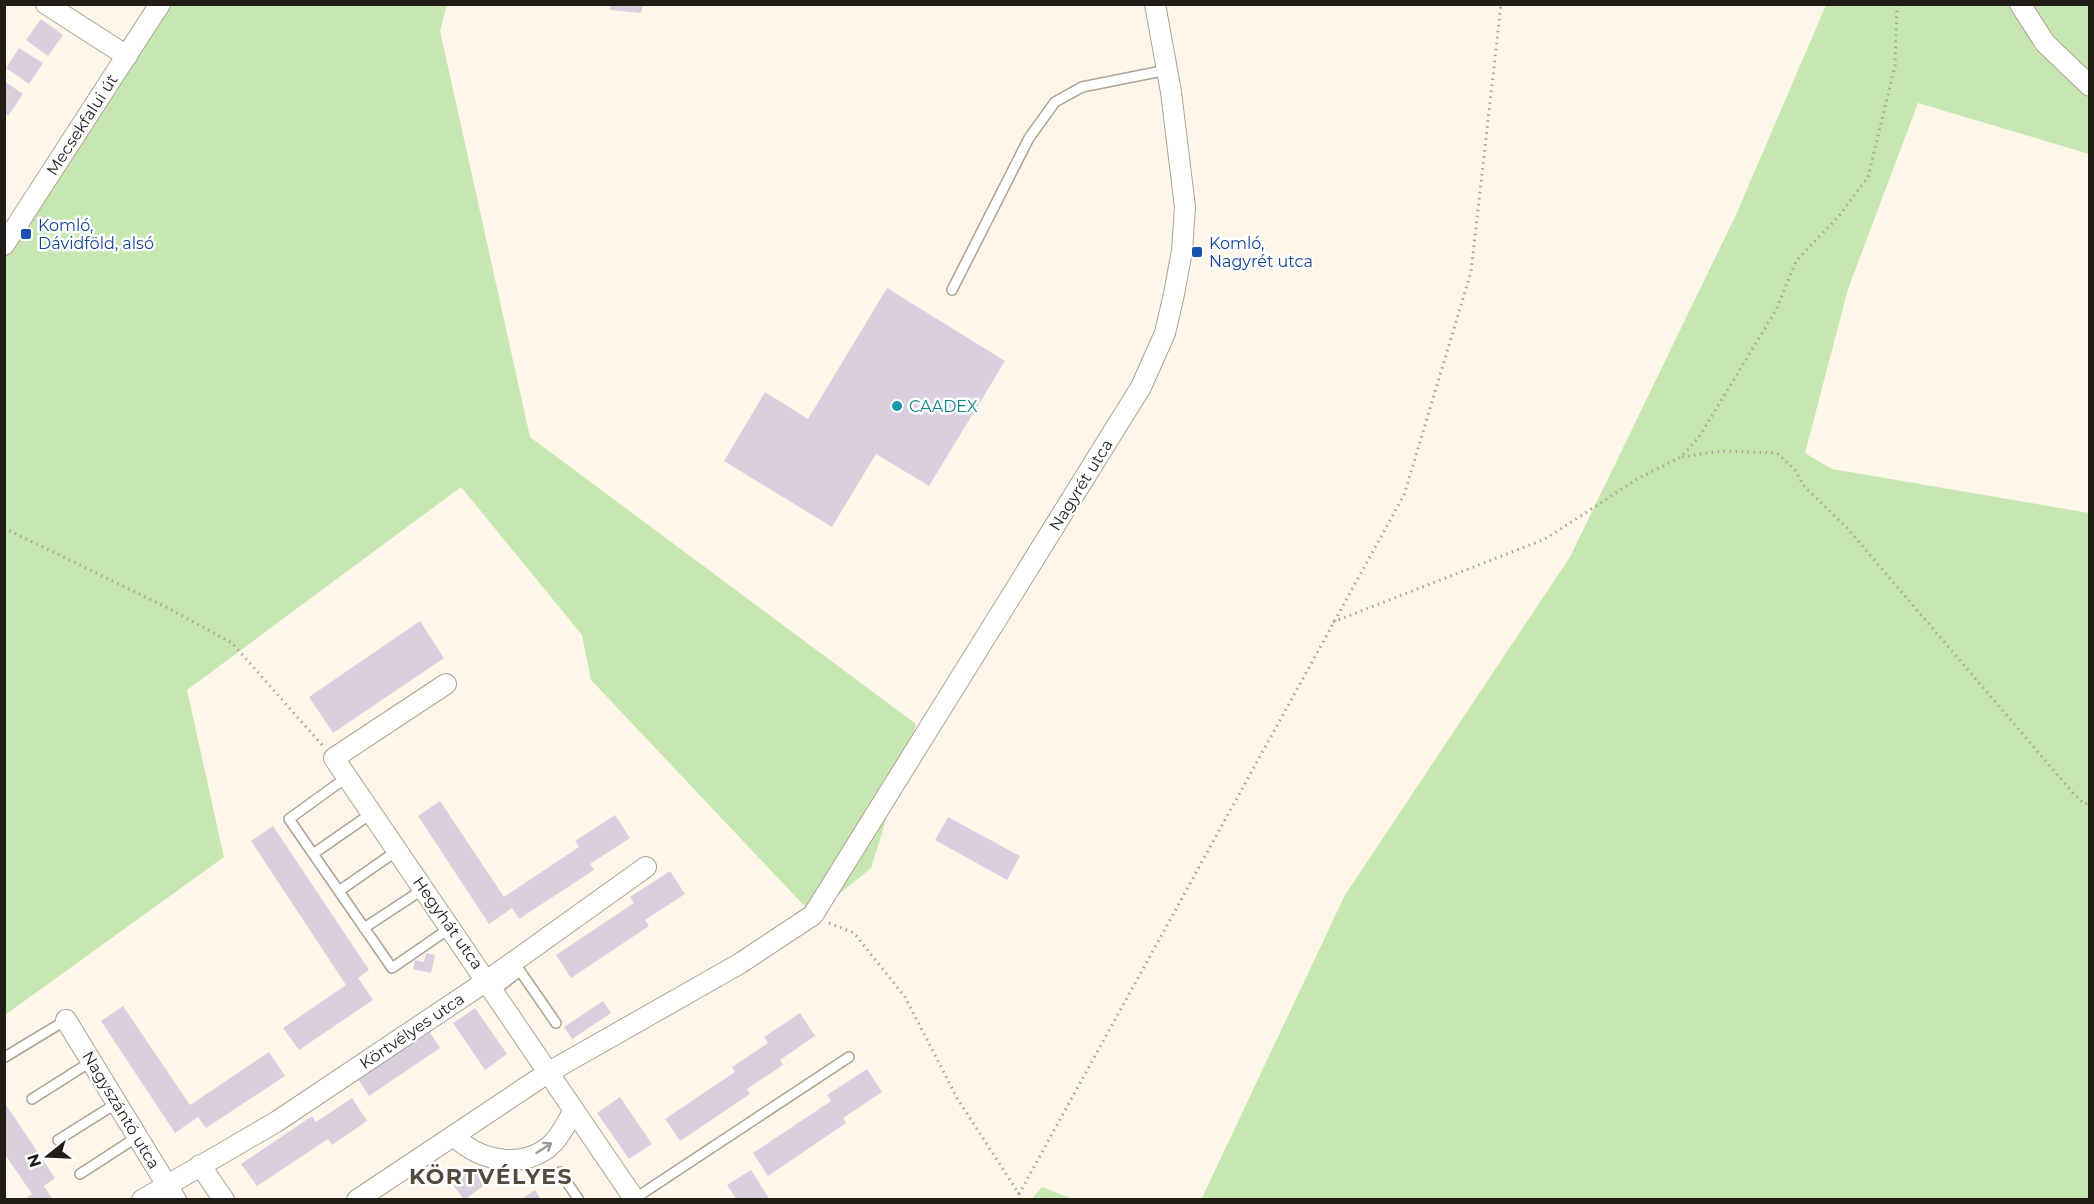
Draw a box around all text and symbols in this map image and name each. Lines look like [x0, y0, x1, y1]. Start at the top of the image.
street label: Mecsekfalui út [42, 71, 122, 179]
place label: Komló, Dávidföld, alsó [38, 216, 154, 253]
marker: Komló, Dávidföld, alsó [19, 227, 33, 241]
place label: Komló, Nagyrét utca [1209, 234, 1313, 271]
marker: Komló, Nagyrét utca [1190, 245, 1204, 259]
place label: CAADEX [909, 397, 978, 416]
marker: CAADEX [890, 399, 904, 413]
street label: Nagyrét utca [1045, 436, 1117, 534]
street label: Hegyhát utca [409, 873, 487, 973]
street label: Körtvélyes utca [356, 989, 468, 1073]
street label: Nagyszántó utca [78, 1048, 164, 1172]
north arrow [18, 1126, 78, 1186]
one-way arrow [536, 1141, 553, 1154]
text: N [23, 1151, 45, 1170]
district label: KÖRTVÉLYES [409, 1163, 573, 1190]

